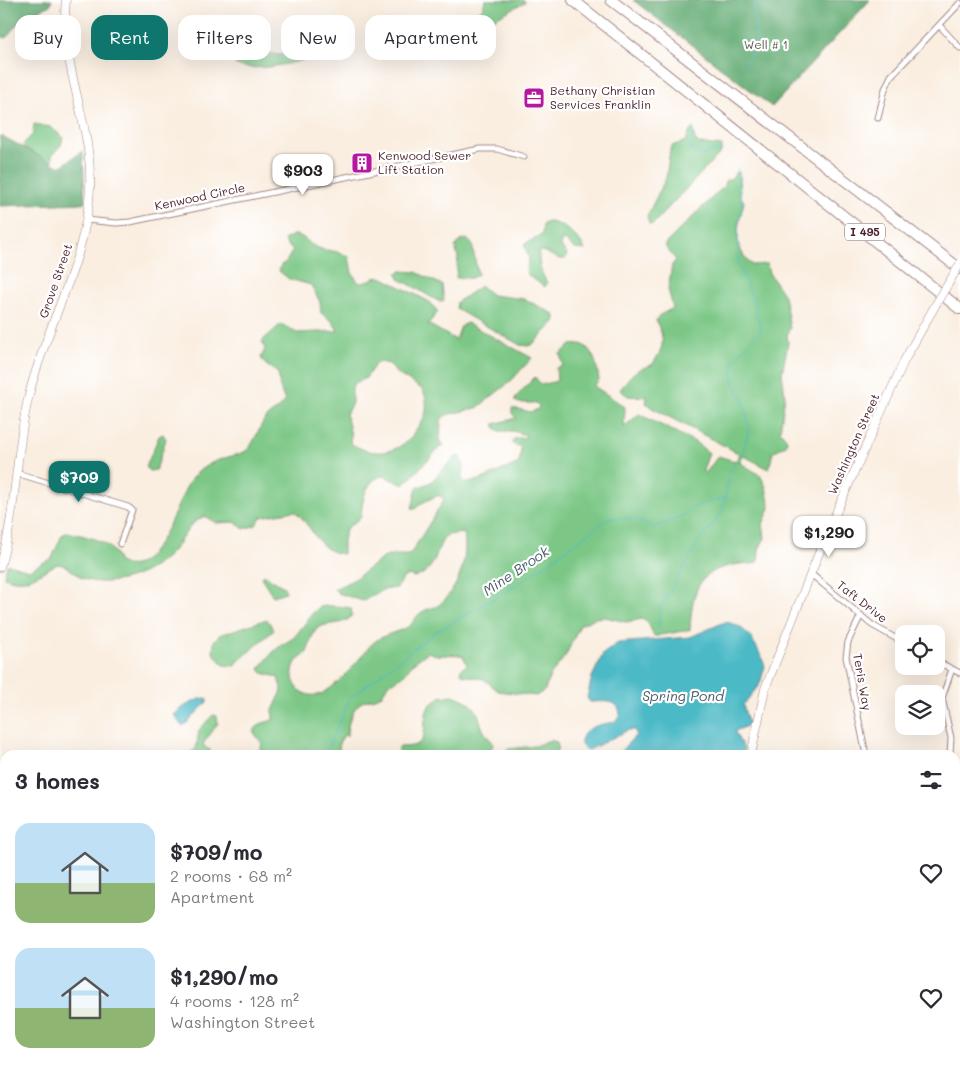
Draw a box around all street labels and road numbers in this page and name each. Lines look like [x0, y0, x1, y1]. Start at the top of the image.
street label: Kenwood Circle [153, 179, 247, 213]
road number: I 495 [845, 223, 885, 240]
street label: Grove Street [35, 241, 75, 320]
street label: Washington Street [824, 391, 883, 497]
street label: Taft Drive [834, 577, 891, 626]
street label: Teris Way [850, 652, 876, 712]

